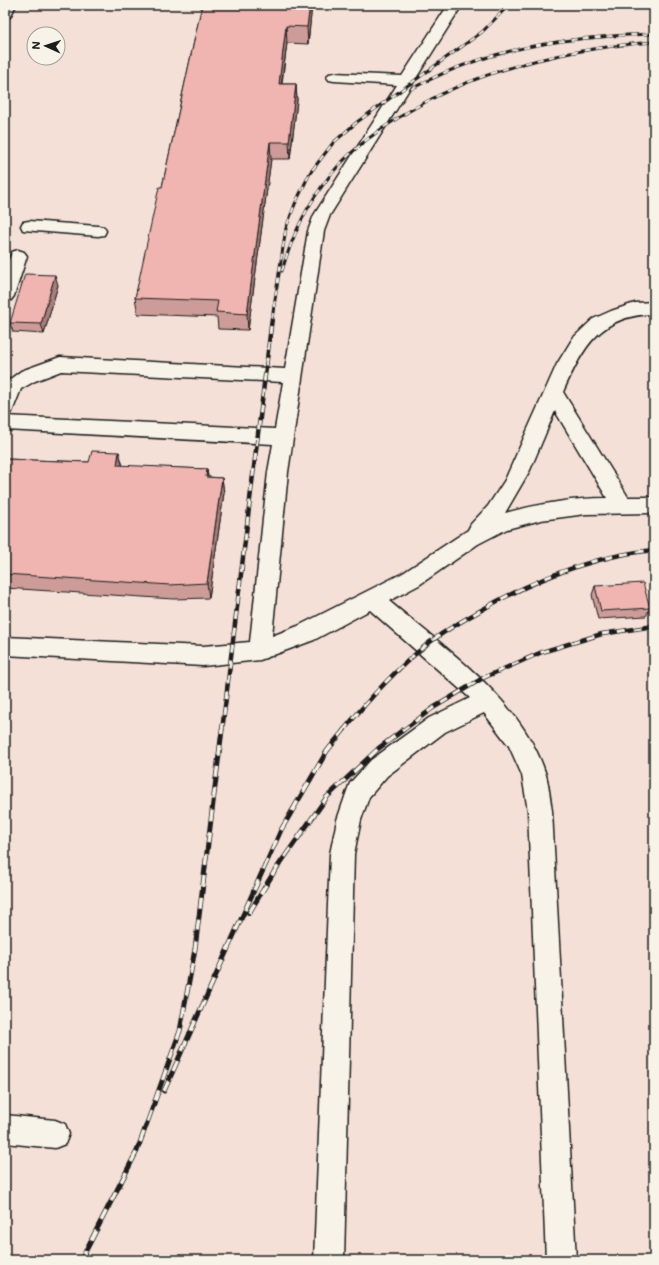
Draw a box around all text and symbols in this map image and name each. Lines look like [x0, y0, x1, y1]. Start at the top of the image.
north arrow [26, 26, 66, 66]
text: N [28, 41, 43, 50]

